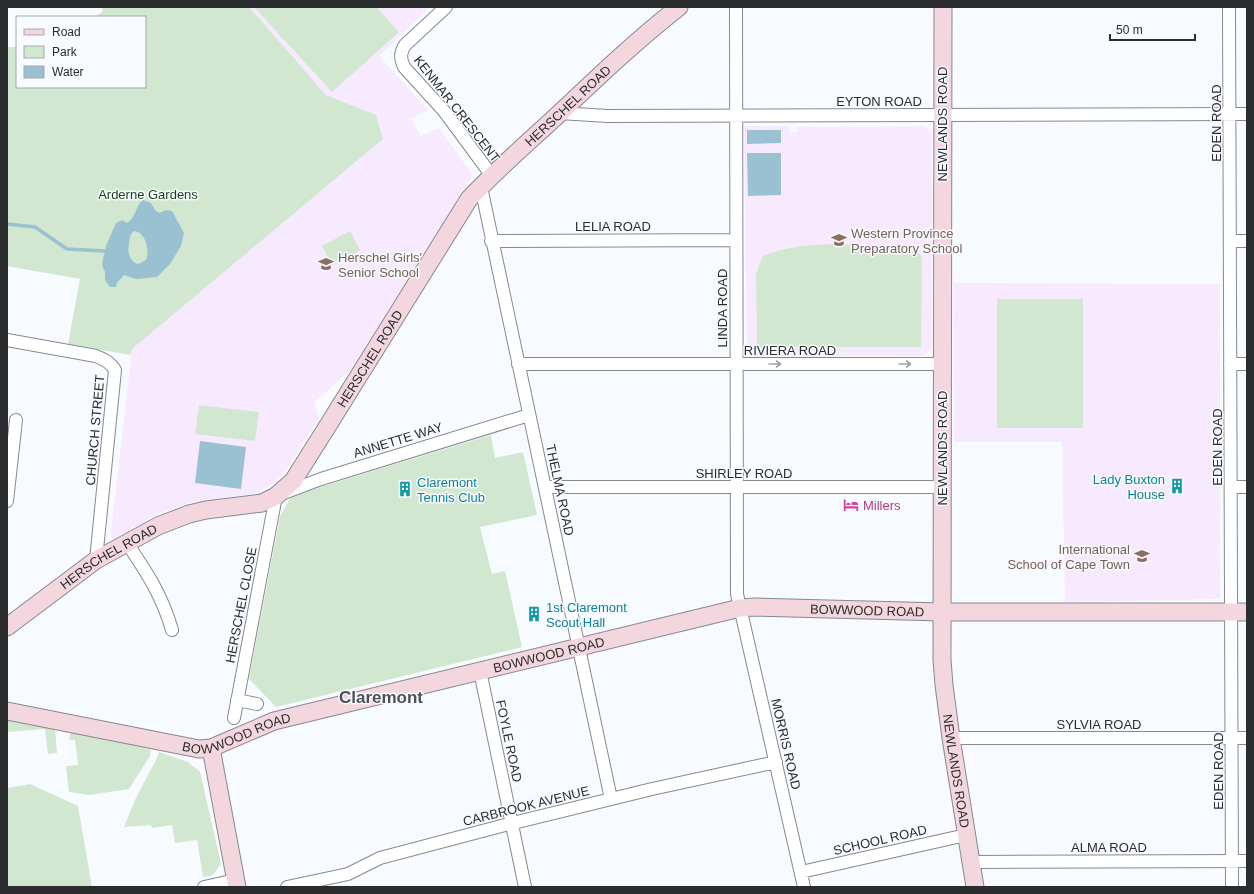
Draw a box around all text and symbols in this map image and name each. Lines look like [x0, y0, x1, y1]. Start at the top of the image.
legend [16, 16, 146, 88]
scale bar [1110, 16, 1195, 42]
text: 50 m [1116, 23, 1143, 37]
text: Road [52, 25, 81, 39]
text: Park [52, 45, 78, 59]
street label: KENMAR CRESCENT [411, 53, 503, 165]
street label: HERSCHEL ROAD [522, 62, 614, 149]
text: Water [52, 65, 84, 79]
street label: NEWLANDS ROAD [935, 67, 950, 181]
street label: EDEN ROAD [1209, 84, 1224, 162]
street label: EYTON ROAD [836, 94, 922, 109]
park label: Arderne Gardens [98, 187, 198, 202]
street label: LELIA ROAD [575, 219, 651, 234]
place label: Western Province Preparatory School [851, 226, 962, 256]
school or university icon: Western Province Preparatory School [830, 231, 848, 249]
place label: Herschel Girls' Senior School [338, 250, 422, 280]
school or university icon: Herschel Girls' Senior School [317, 255, 335, 273]
street label: LINDA ROAD [715, 269, 730, 347]
street label: HERSCHEL ROAD [334, 307, 405, 410]
street label: RIVIERA ROAD [744, 343, 836, 358]
one-way arrow [768, 360, 781, 368]
one-way arrow [898, 360, 911, 368]
street label: CHURCH STREET [83, 374, 107, 486]
street label: NEWLANDS ROAD [935, 391, 950, 505]
street label: EDEN ROAD [1210, 408, 1225, 486]
street label: ANNETTE WAY [352, 419, 445, 461]
street label: THELMA ROAD [543, 443, 577, 537]
street label: SHIRLEY ROAD [696, 466, 792, 481]
place label: Lady Buxton House [1093, 472, 1165, 502]
place label: Claremont Tennis Club [417, 475, 485, 505]
building icon: Lady Buxton House [1168, 477, 1186, 495]
building icon: Claremont Tennis Club [396, 480, 414, 498]
hotel icon: Millers [842, 496, 860, 514]
place label: Millers [863, 498, 901, 513]
street label: HERSCHEL ROAD [57, 521, 160, 592]
place label: International School of Cape Town [1007, 542, 1130, 572]
street label: HERSCHEL CLOSE [222, 545, 260, 664]
school or university icon: International School of Cape Town [1133, 547, 1151, 565]
place label: 1st Claremont Scout Hall [546, 600, 627, 630]
street label: BOWWOOD ROAD [810, 601, 924, 619]
building icon: 1st Claremont Scout Hall [525, 605, 543, 623]
street label: BOWWOOD ROAD [491, 634, 606, 675]
district label: Claremont [339, 688, 423, 707]
street label: MORRIS ROAD [768, 697, 804, 791]
street label: FOYLE ROAD [493, 698, 525, 784]
street label: BOWWOOD ROAD [181, 710, 292, 757]
street label: NEWLANDS ROAD [940, 713, 973, 829]
street label: SYLVIA ROAD [1056, 717, 1142, 732]
street label: EDEN ROAD [1211, 732, 1226, 810]
street label: CARBROOK AVENUE [461, 783, 591, 829]
street label: SCHOOL ROAD [832, 822, 928, 858]
street label: ALMA ROAD [1071, 840, 1147, 855]

